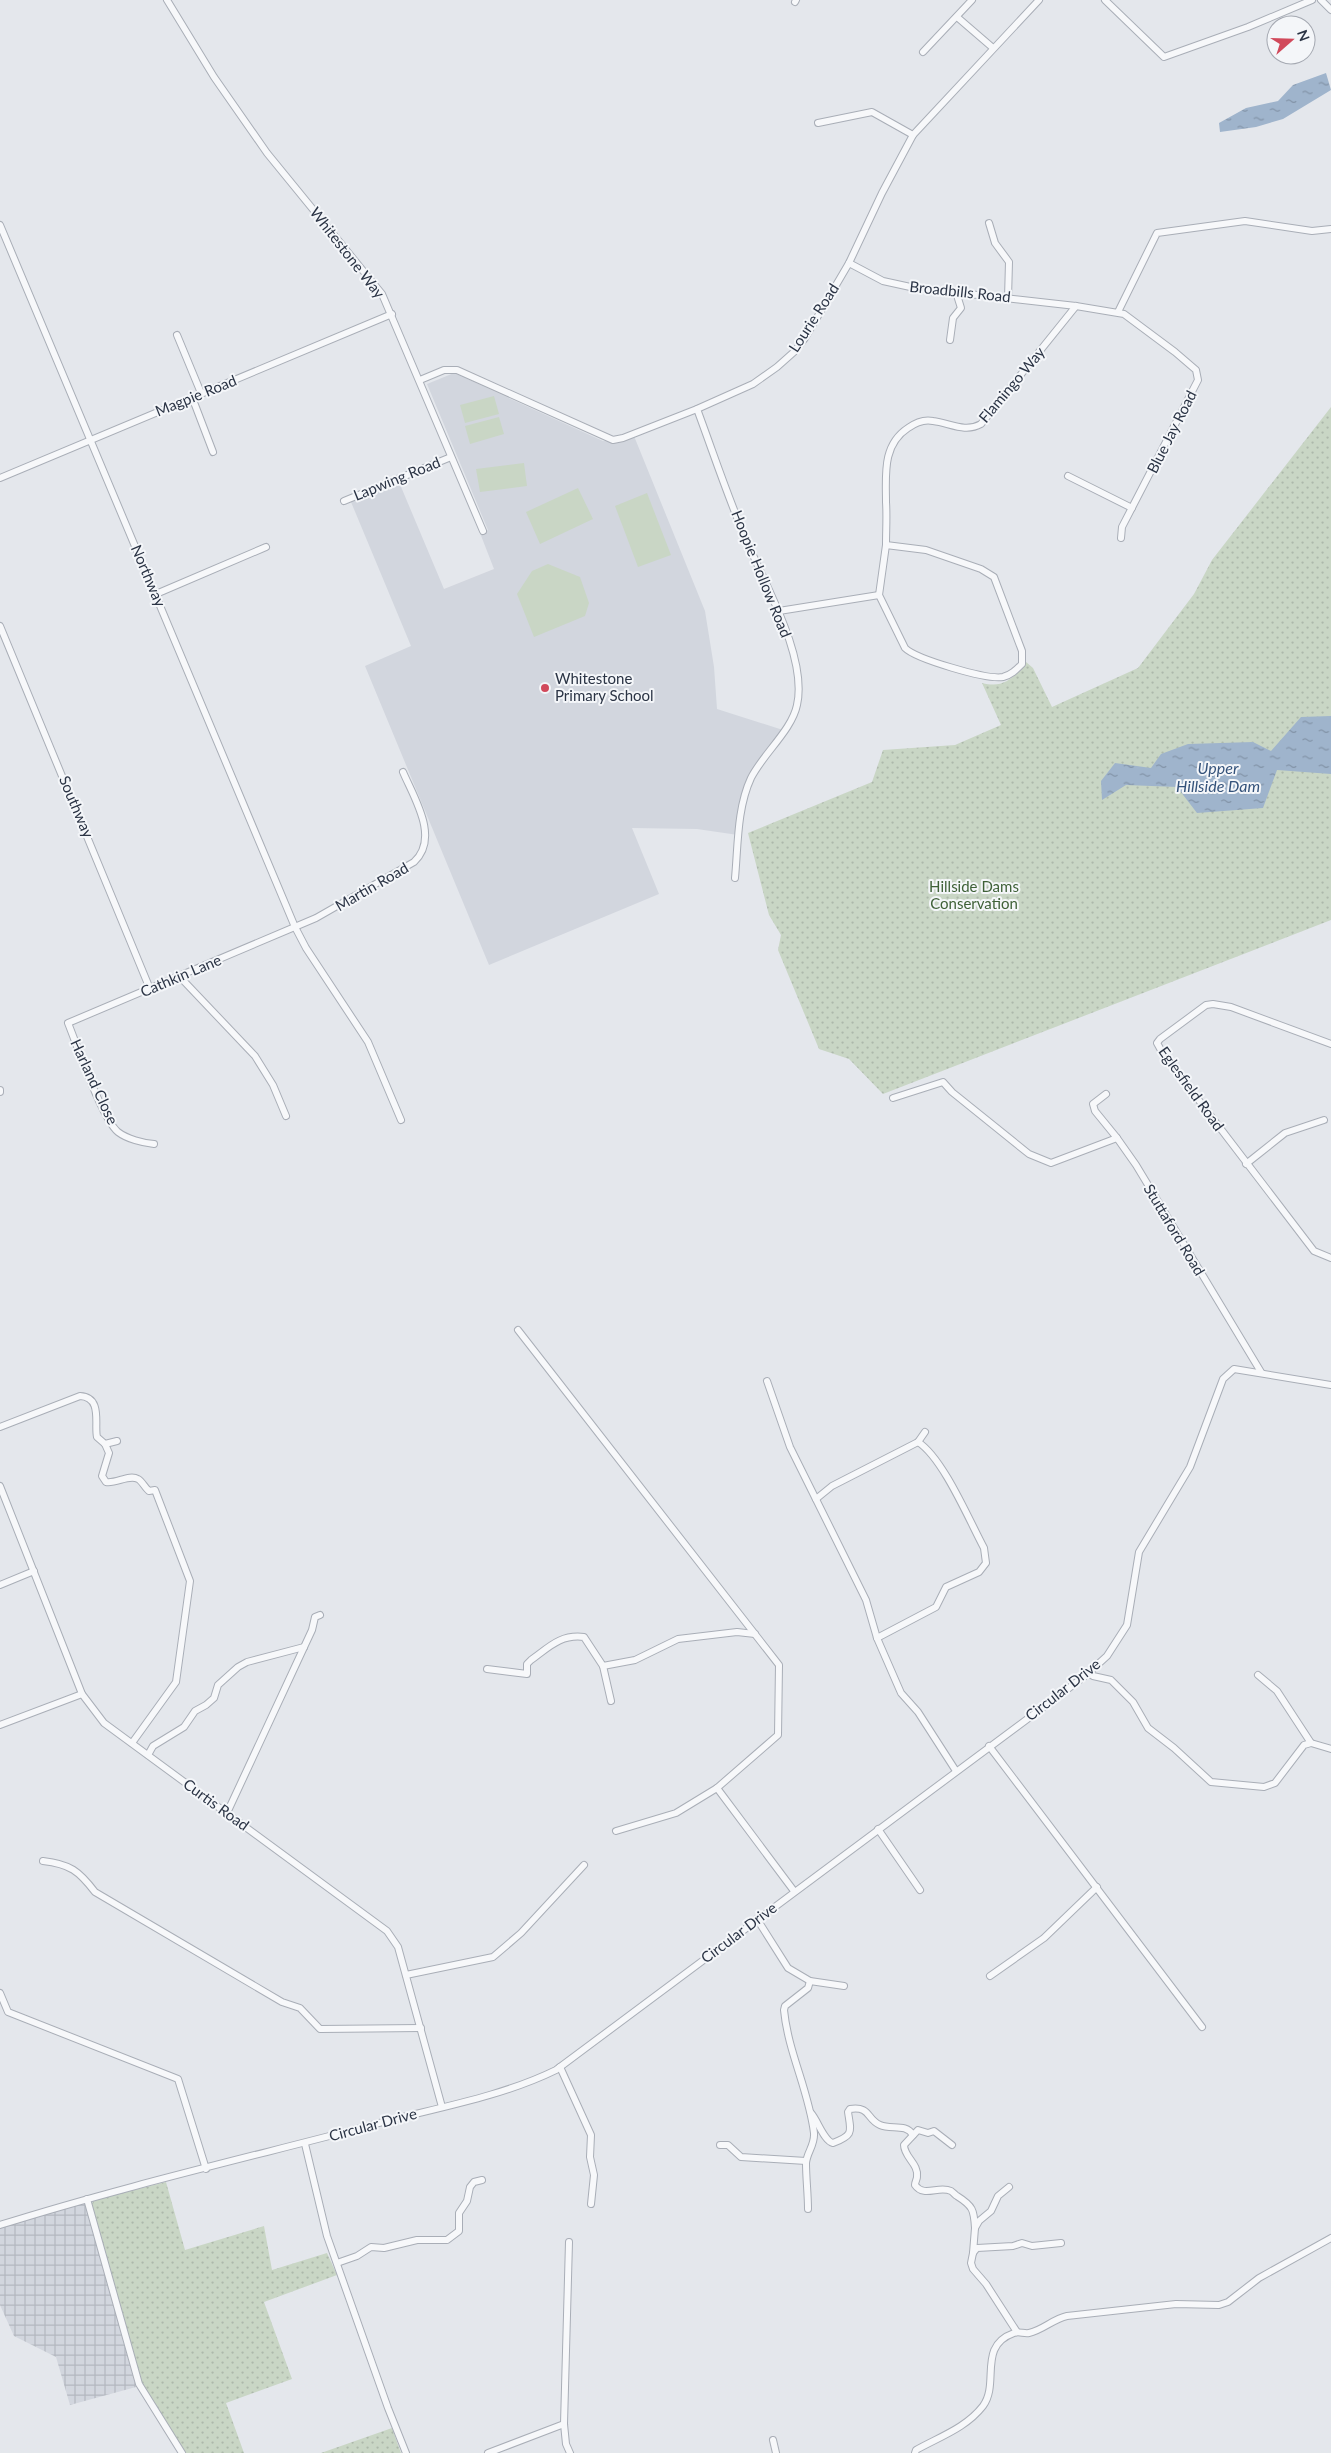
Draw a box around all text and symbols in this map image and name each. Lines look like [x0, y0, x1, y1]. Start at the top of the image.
north arrow [1266, 15, 1316, 65]
text: N [1294, 27, 1314, 43]
street label: Whitestone Way [307, 203, 389, 302]
street label: Broadbills Road [909, 277, 1012, 305]
street label: Lourie Road [784, 280, 842, 355]
street label: Flamingo Way [974, 343, 1048, 426]
street label: Magpie Road [152, 371, 239, 420]
street label: Blue Jay Road [1143, 387, 1200, 476]
street label: Lapwing Road [351, 452, 443, 504]
street label: Hoopie Hollow Road [728, 507, 796, 640]
street label: Northway [128, 542, 170, 610]
place label: Whitestone Primary School [555, 669, 654, 704]
marker: Whitestone Primary School [539, 682, 551, 694]
water label: Upper Hillside Dam [1176, 758, 1260, 795]
street label: Southway [56, 773, 98, 840]
street label: Martin Road [332, 858, 411, 914]
park label: Hillside Dams Conservation [929, 877, 1019, 912]
street label: Cathkin Lane [138, 950, 224, 1000]
street label: Harland Close [67, 1036, 123, 1127]
street label: Eglesfield Road [1155, 1043, 1228, 1134]
street label: Stuttaford Road [1141, 1181, 1209, 1278]
street label: Circular Drive [1021, 1654, 1103, 1724]
street label: Curtis Road [180, 1774, 253, 1834]
street label: Circular Drive [697, 1898, 780, 1966]
street label: Circular Drive [327, 2104, 419, 2144]

